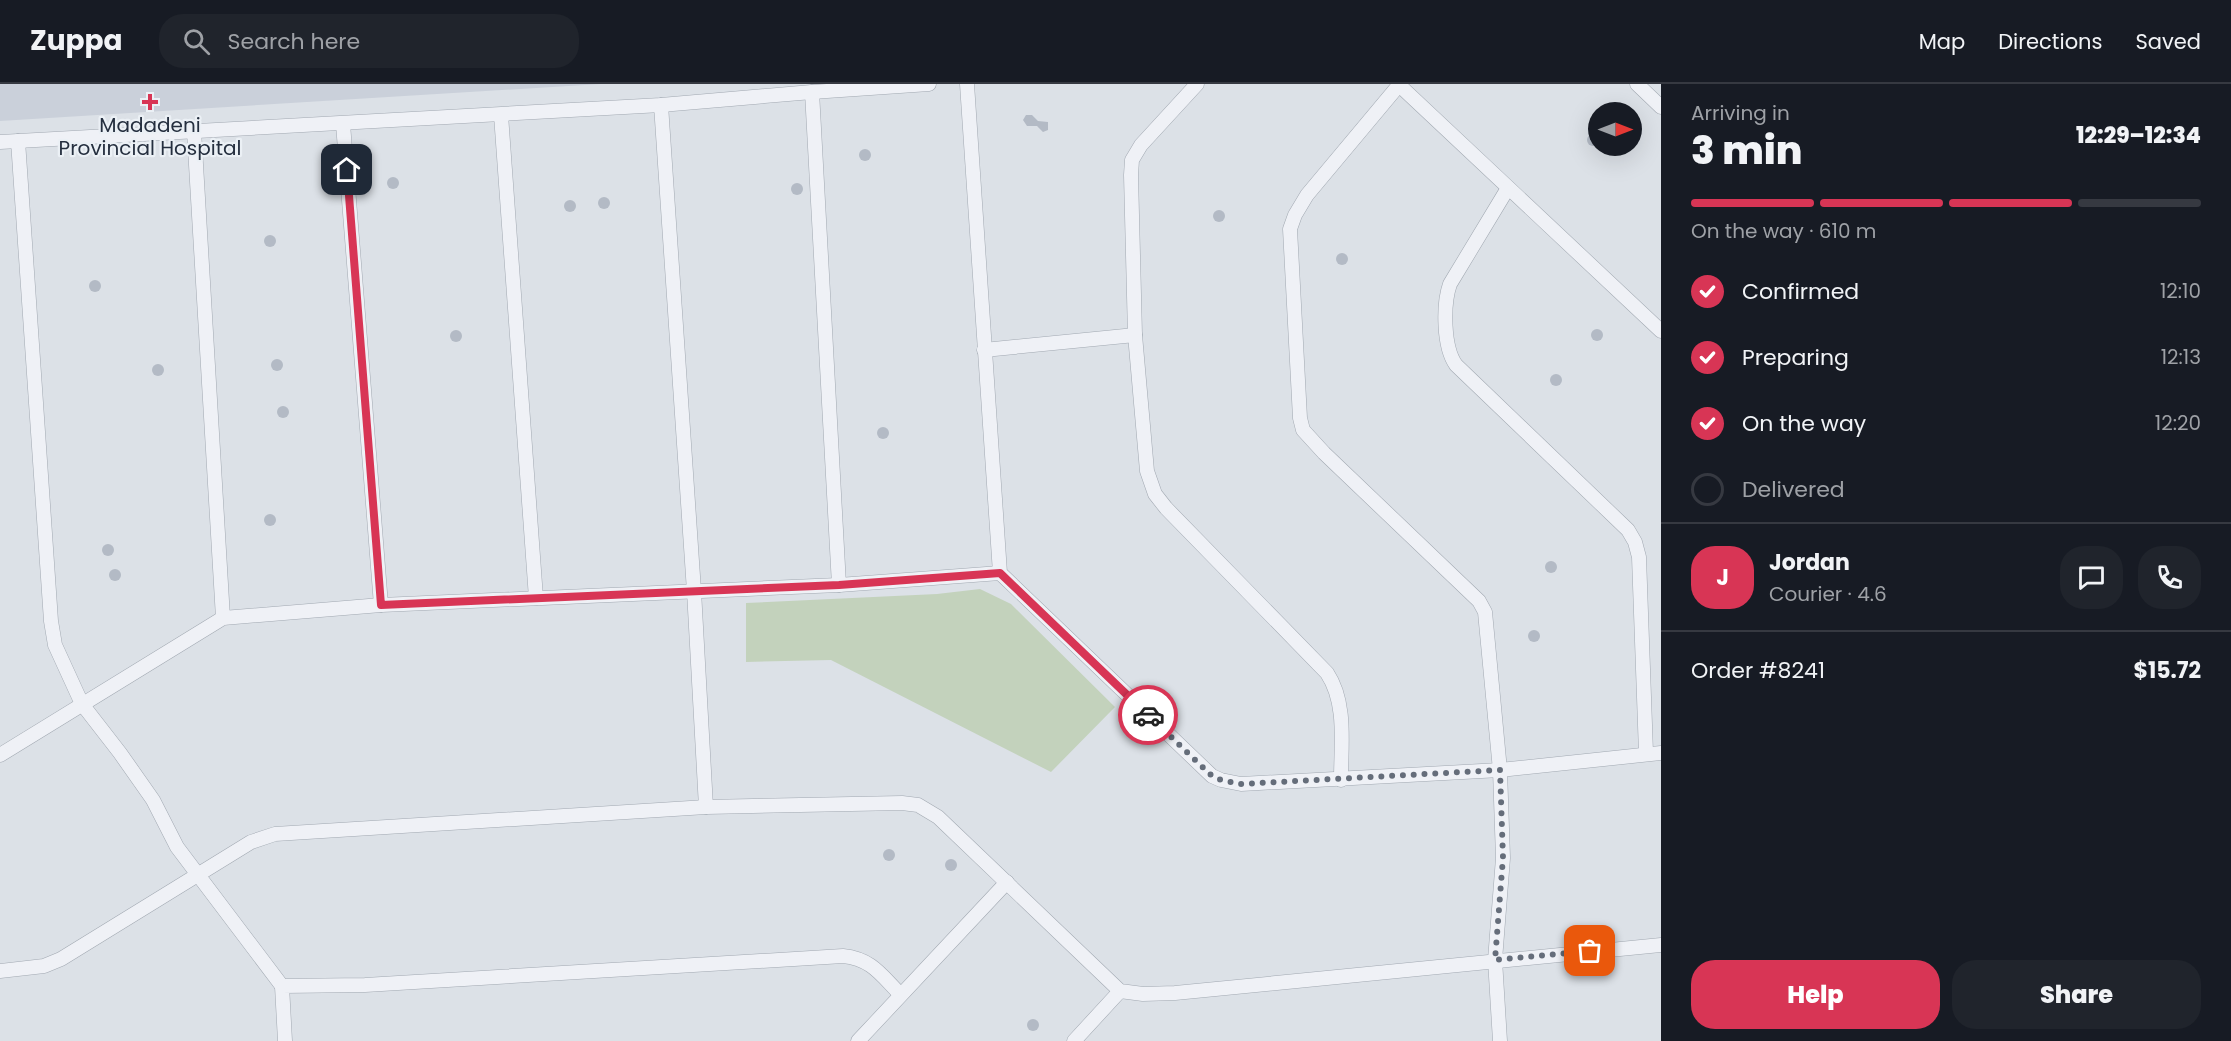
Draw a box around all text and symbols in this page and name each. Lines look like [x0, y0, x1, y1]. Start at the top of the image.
search box [159, 14, 579, 68]
text: Zuppa [30, 21, 123, 60]
icon: search [180, 25, 213, 58]
text: Search here [228, 26, 360, 57]
text: Map [1919, 27, 1965, 56]
text: Directions [1998, 27, 2102, 56]
text: Saved [2135, 27, 2201, 56]
marker: Madadeni Provincial Hospital [141, 93, 159, 111]
text: Arriving in [1691, 99, 1790, 127]
north arrow [1588, 102, 1642, 156]
map controls [1588, 102, 1642, 156]
place label: Madadeni Provincial Hospital [59, 111, 241, 162]
text: 12:29–12:34 [2076, 120, 2201, 151]
text: 3 min [1691, 123, 1803, 178]
pin [321, 144, 372, 195]
icon: home [330, 153, 363, 186]
text: On the way · 610 m [1691, 217, 1876, 245]
icon: check [1691, 275, 1724, 308]
text: Confirmed [1742, 276, 1859, 307]
text: 12:10 [2160, 277, 2201, 305]
icon: check [1691, 341, 1724, 374]
text: Preparing [1742, 342, 1849, 373]
text: 12:13 [2161, 343, 2201, 371]
icon: check [1691, 407, 1724, 440]
text: On the way [1742, 408, 1866, 439]
text: 12:20 [2155, 409, 2201, 437]
text: Delivered [1742, 474, 1845, 505]
button: chat [2060, 546, 2123, 609]
button: phone [2138, 546, 2201, 609]
text: Jordan [1769, 547, 1850, 578]
text: J [1716, 562, 1729, 593]
text: Courier · 4.6 [1769, 580, 1887, 608]
text: Order #8241 [1691, 655, 1825, 686]
text: $15.72 [2133, 655, 2201, 686]
courier [1118, 685, 1178, 745]
icon: car [1132, 699, 1165, 732]
pin [1564, 925, 1615, 976]
icon: bag [1573, 934, 1606, 967]
button: Help [1691, 960, 1940, 1029]
button: Share [1952, 960, 2201, 1029]

